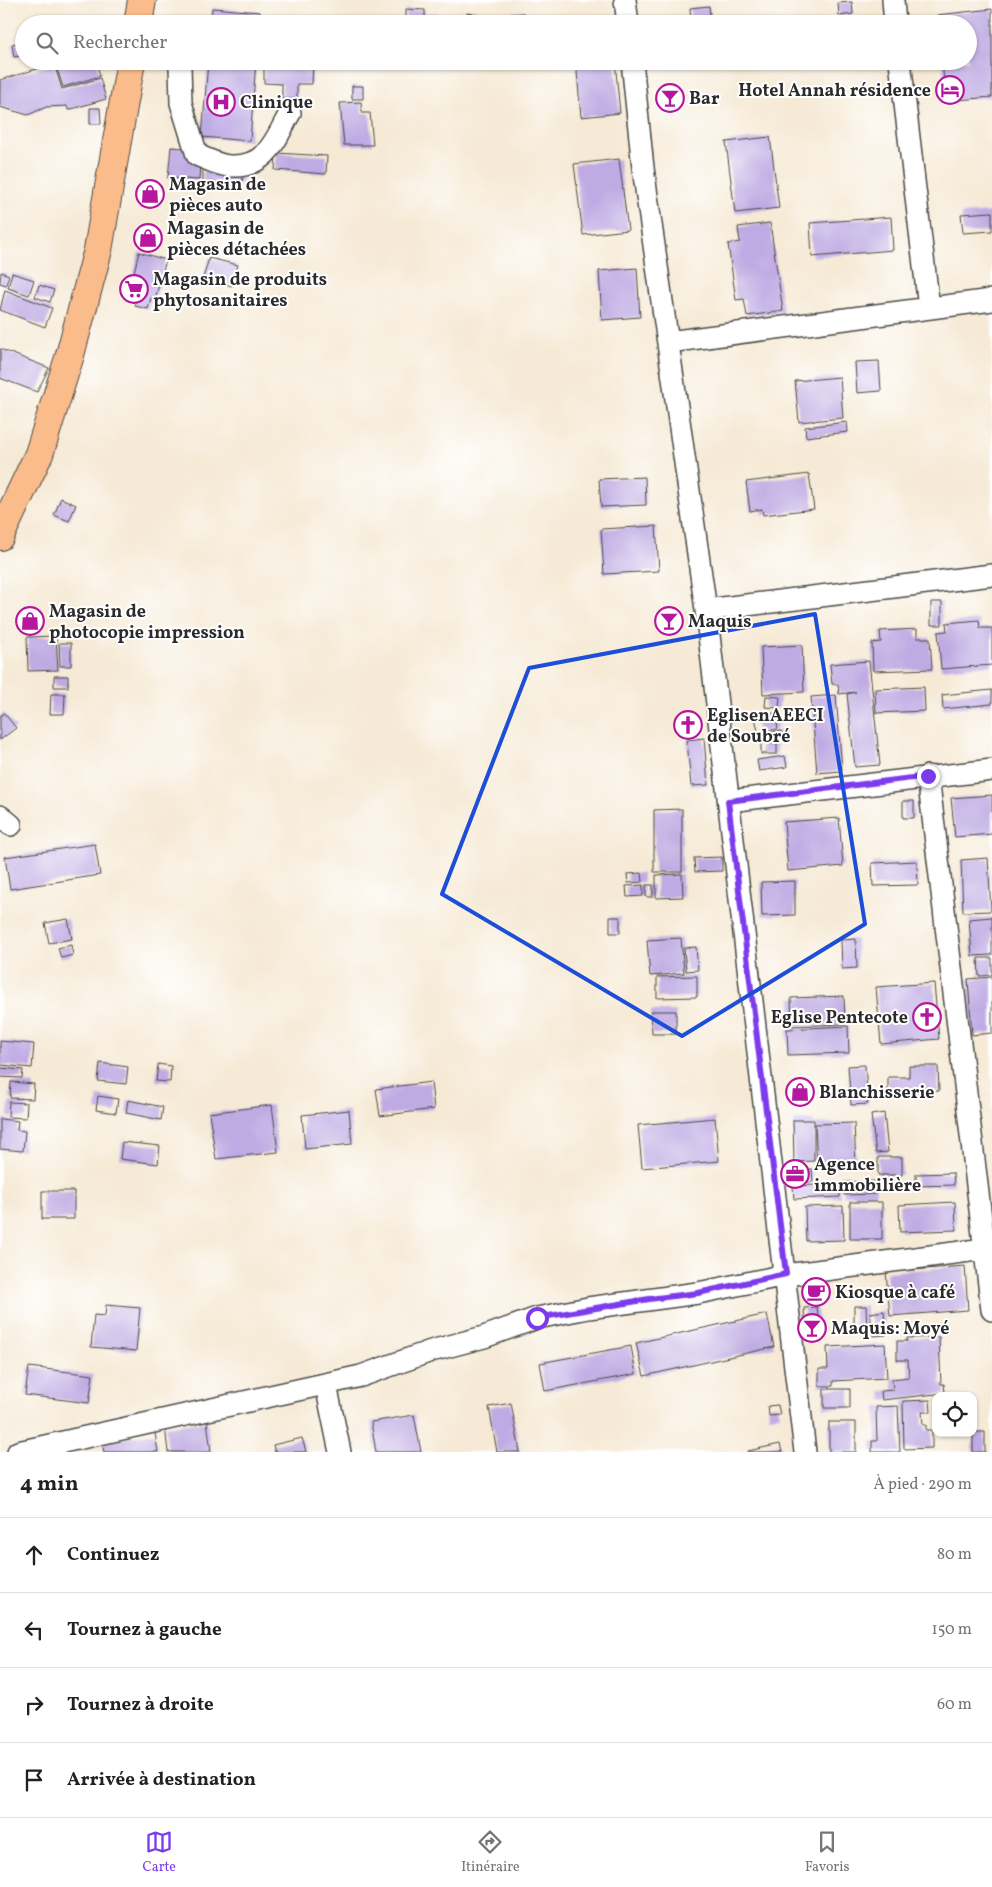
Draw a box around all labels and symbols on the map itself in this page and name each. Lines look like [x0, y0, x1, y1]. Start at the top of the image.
hotel icon: Hotel Annah résidence [935, 75, 965, 105]
place label: Hotel Annah résidence [738, 79, 931, 104]
bar icon: Bar [655, 83, 685, 113]
hospital icon: Clinique [206, 87, 236, 117]
place label: Bar [689, 87, 720, 112]
place label: Clinique [240, 91, 313, 116]
place label: Magasin de pièces auto [169, 173, 266, 219]
shop icon: Magasin de pièces auto [135, 179, 165, 209]
place label: Magasin de pièces détachées [167, 217, 306, 263]
shop icon: Magasin de pièces détachées [133, 223, 163, 253]
place label: Magasin de produits phytosanitaires [153, 268, 327, 314]
supermarket icon: Magasin de produits phytosanitaires [119, 274, 149, 304]
place label: Magasin de photocopie impression [49, 600, 245, 646]
shop icon: Magasin de photocopie impression [15, 606, 45, 636]
bar icon: Maquis [654, 606, 684, 636]
place label: Maquis [688, 610, 752, 635]
place label: EglisenAEECI de Soubré [707, 704, 824, 750]
church icon: EglisenAEECI de Soubré [673, 710, 703, 740]
route end [917, 765, 940, 788]
church icon: Eglise Pentecote [912, 1002, 942, 1032]
place label: Eglise Pentecote [771, 1006, 908, 1031]
shop icon: Blanchisserie [785, 1077, 815, 1107]
place label: Blanchisserie [819, 1081, 935, 1106]
place label: Agence immobilière [814, 1153, 921, 1199]
office icon: Agence immobilière [780, 1159, 810, 1189]
cafe icon: Kiosque à café [801, 1277, 831, 1307]
place label: Kiosque à café [835, 1281, 955, 1306]
route start [526, 1307, 549, 1330]
bar icon: Maquis: Moyé [797, 1313, 827, 1343]
place label: Maquis: Moyé [831, 1317, 949, 1342]

